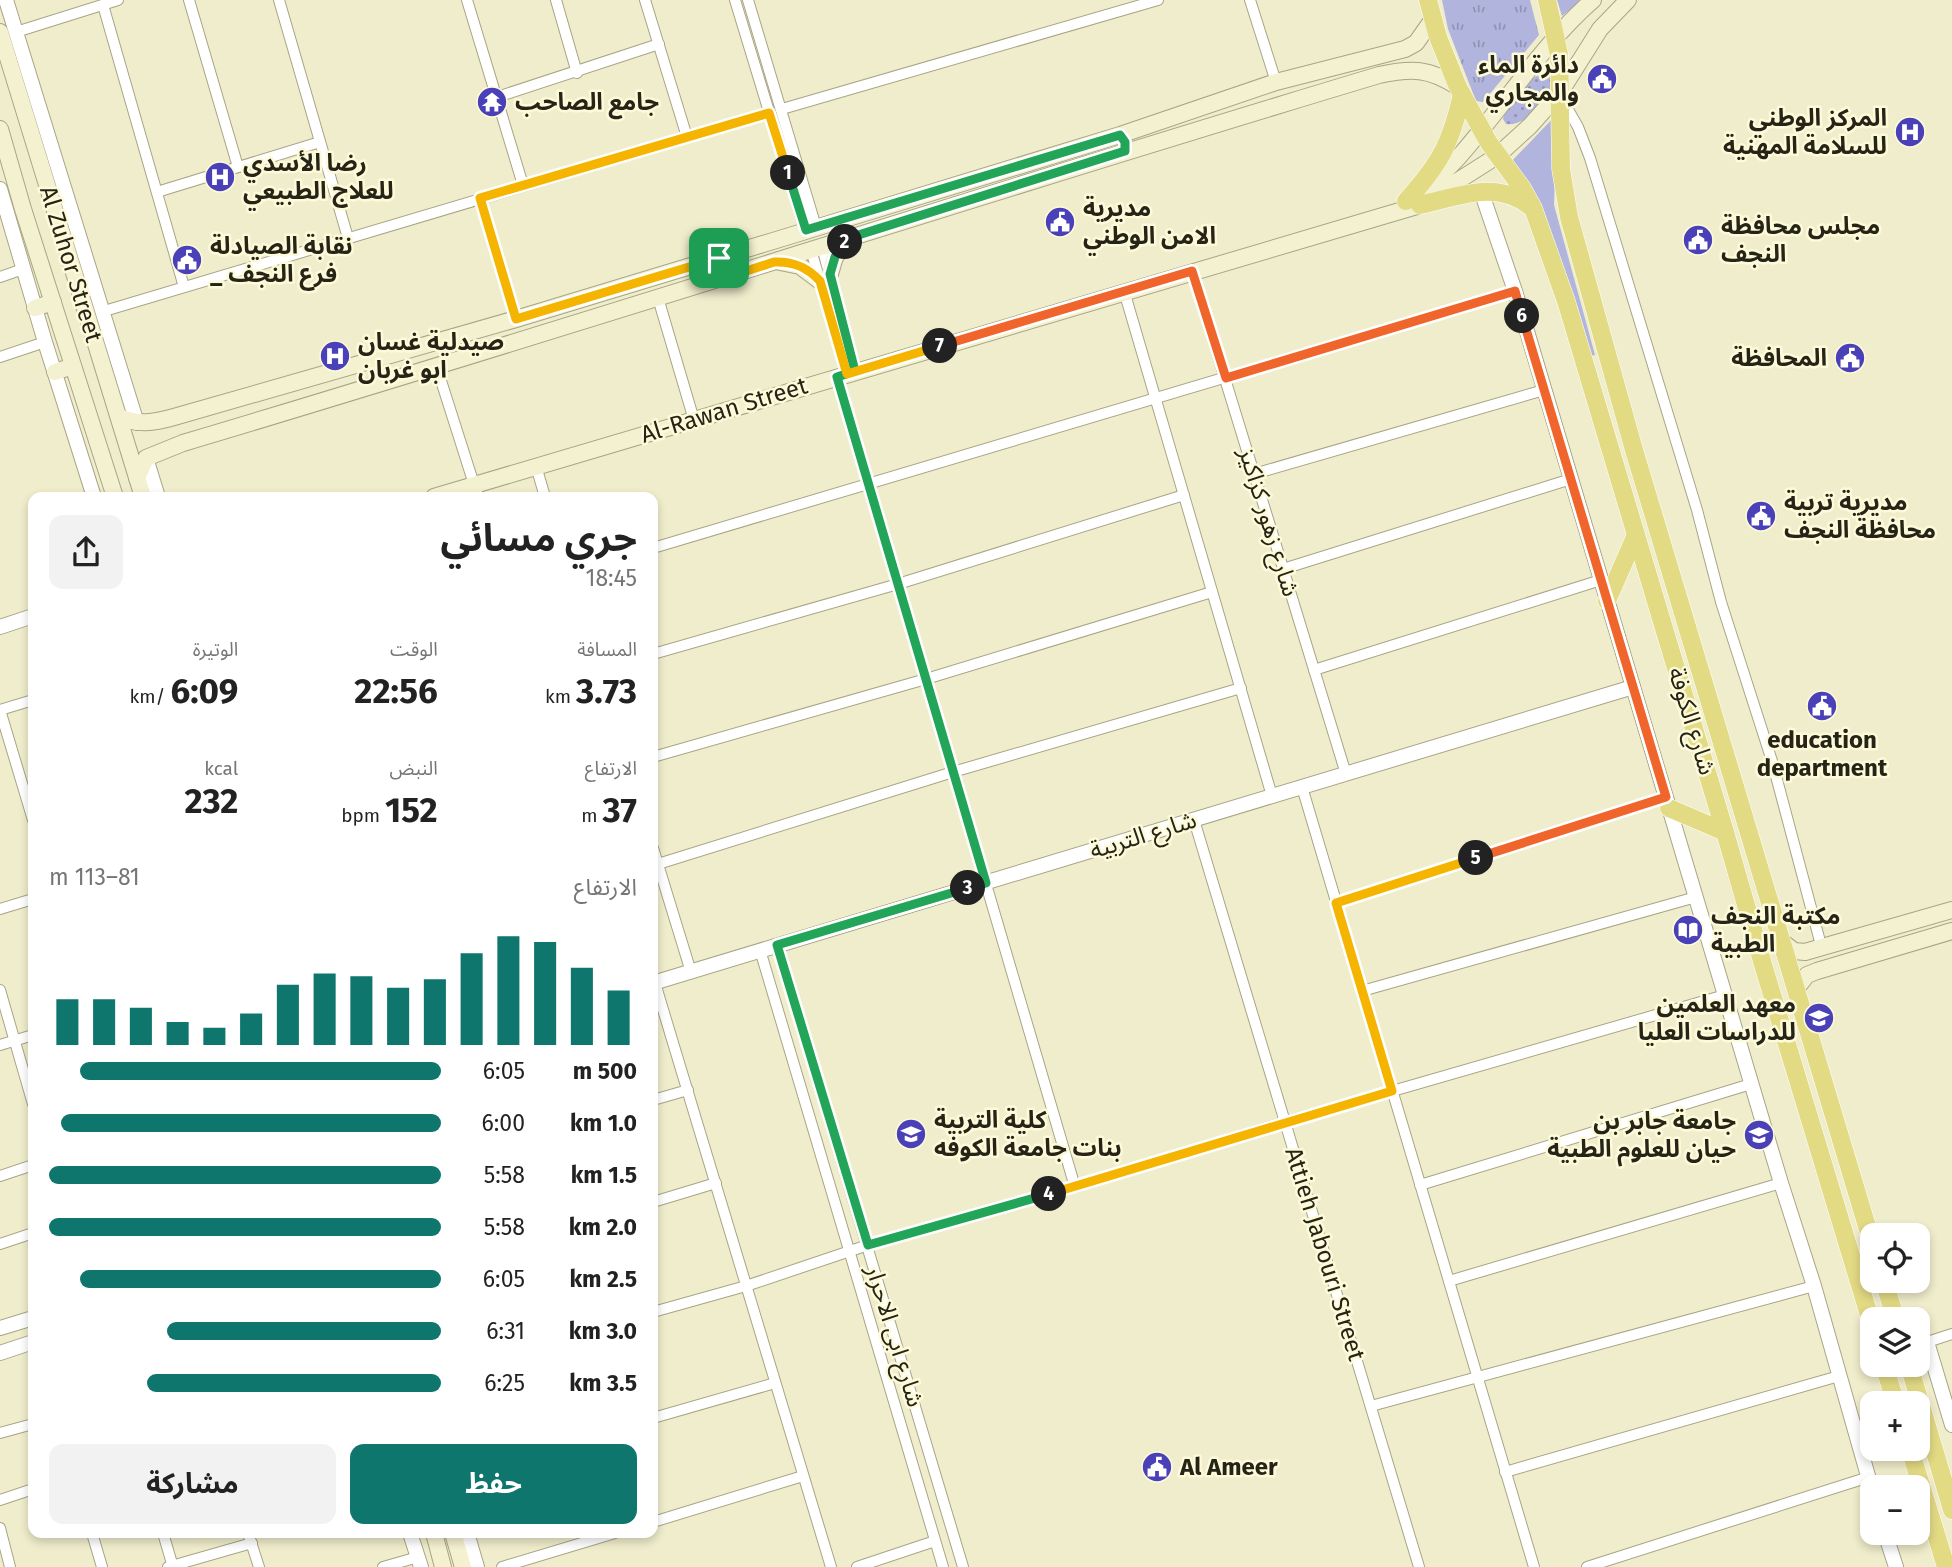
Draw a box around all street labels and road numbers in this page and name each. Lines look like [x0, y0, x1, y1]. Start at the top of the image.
street label: Al Zuhor Street [34, 182, 108, 346]
street label: Al-Rawan Street [637, 371, 811, 449]
street label: شارع زهور كزاكيز [1230, 443, 1305, 601]
street label: شارع الكوفة [1660, 664, 1722, 779]
street label: شارع التربية [1086, 806, 1201, 867]
street label: Attieh Jabouri Street [1279, 1144, 1371, 1364]
street label: شارع ابی الاحرار [857, 1261, 930, 1411]

